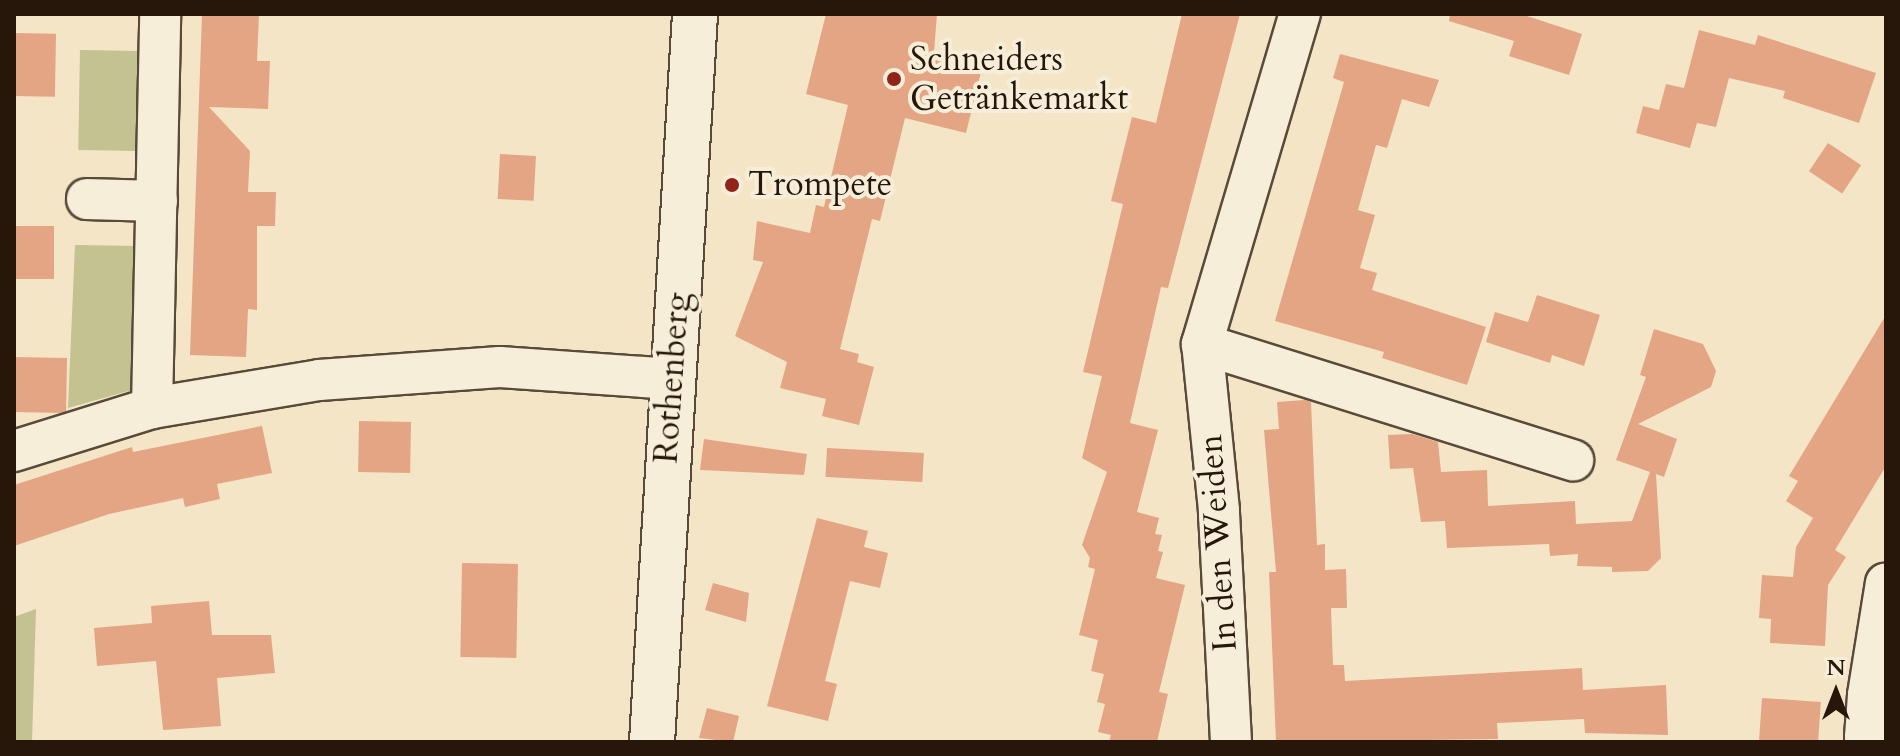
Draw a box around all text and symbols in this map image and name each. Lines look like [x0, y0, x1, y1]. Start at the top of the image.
place label: Schneiders Getränkemarkt [910, 39, 1128, 118]
marker: Schneiders Getränkemarkt [885, 70, 903, 88]
place label: Trompete [748, 165, 892, 205]
marker: Trompete [723, 176, 741, 194]
street label: Rothenberg [646, 291, 698, 465]
street label: In den Weiden [1190, 433, 1246, 653]
north arrow [1796, 652, 1876, 732]
text: N [1826, 653, 1846, 683]

